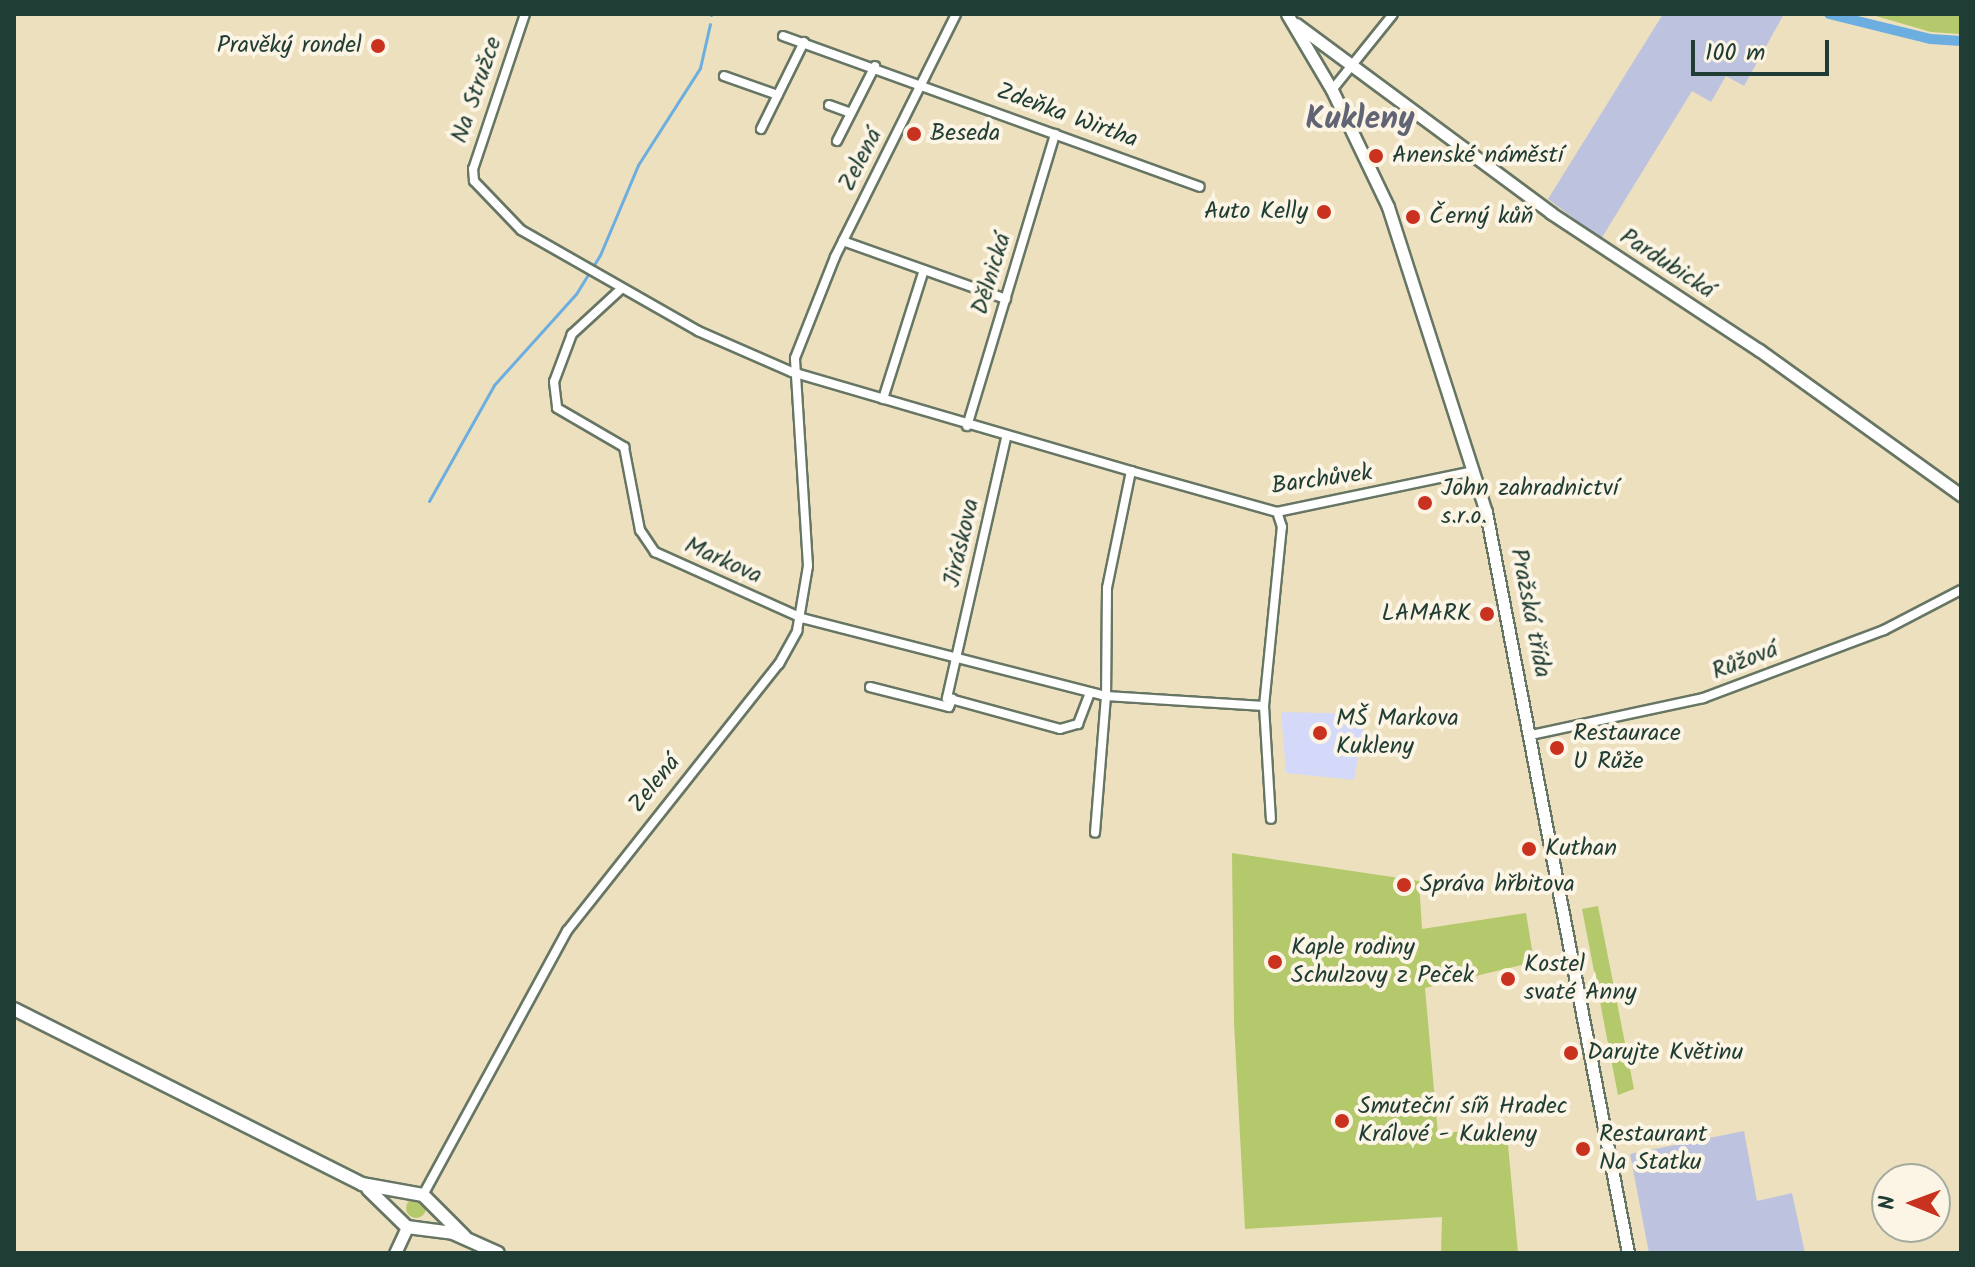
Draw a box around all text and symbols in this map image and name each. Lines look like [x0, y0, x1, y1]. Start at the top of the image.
scale bar [1695, 24, 1833, 74]
place label: Pravěký rondel [217, 32, 362, 60]
street label: Na Stružce [445, 33, 509, 147]
text: 100 m [1705, 34, 1765, 73]
marker: Pravěký rondel [369, 37, 387, 55]
street label: Zdeňka Wirtha [992, 77, 1142, 155]
district label: Kukleny [1305, 101, 1415, 139]
place label: Beseda [930, 120, 1000, 148]
street label: Zelená [833, 124, 889, 196]
marker: Beseda [905, 125, 923, 143]
place label: Anenské náměstí [1392, 142, 1564, 170]
marker: Anenské náměstí [1367, 147, 1385, 165]
place label: Auto Kelly [1204, 198, 1308, 226]
marker: Auto Kelly [1315, 203, 1333, 221]
place label: Černý kůň [1429, 203, 1534, 231]
marker: Černý kůň [1404, 208, 1422, 226]
street label: Pardubická [1614, 223, 1720, 305]
street label: Dělnická [966, 230, 1018, 318]
street label: Barchůvek [1270, 459, 1374, 501]
place label: John zahradnictví s.r.o. [1441, 475, 1619, 531]
marker: John zahradnictví s.r.o. [1416, 494, 1434, 512]
street label: Jiráskova [938, 496, 986, 590]
street label: Markova [680, 531, 766, 591]
street label: Pražská třída [1503, 546, 1557, 680]
place label: LAMARK [1382, 600, 1471, 628]
marker: LAMARK [1478, 605, 1496, 623]
street label: Růžová [1708, 635, 1782, 687]
place label: MŠ Markova Kukleny [1336, 705, 1459, 761]
place label: Restaurace U Růže [1573, 720, 1681, 776]
marker: MŠ Markova Kukleny [1311, 724, 1329, 742]
marker: Restaurace U Růže [1548, 739, 1566, 757]
street label: Zelená [623, 749, 687, 819]
place label: Kuthan [1545, 835, 1617, 863]
marker: Kuthan [1520, 840, 1538, 858]
place label: Správa hřbitova [1420, 871, 1575, 899]
marker: Správa hřbitova [1395, 876, 1413, 894]
place label: Kaple rodiny Schulzovy z Peček [1291, 934, 1474, 990]
place label: Kostel svaté Anny [1524, 951, 1636, 1007]
marker: Kaple rodiny Schulzovy z Peček [1266, 953, 1284, 971]
marker: Kostel svaté Anny [1499, 970, 1517, 988]
place label: Darujte Květinu [1587, 1039, 1743, 1067]
marker: Darujte Květinu [1562, 1044, 1580, 1062]
place label: Smuteční síň Hradec Králové - Kukleny [1358, 1093, 1567, 1149]
marker: Smuteční síň Hradec Králové - Kukleny [1333, 1112, 1351, 1130]
place label: Restaurant Na Statku [1599, 1121, 1707, 1177]
marker: Restaurant Na Statku [1574, 1140, 1592, 1158]
north arrow [1871, 1163, 1951, 1243]
text: N [1871, 1195, 1906, 1210]

